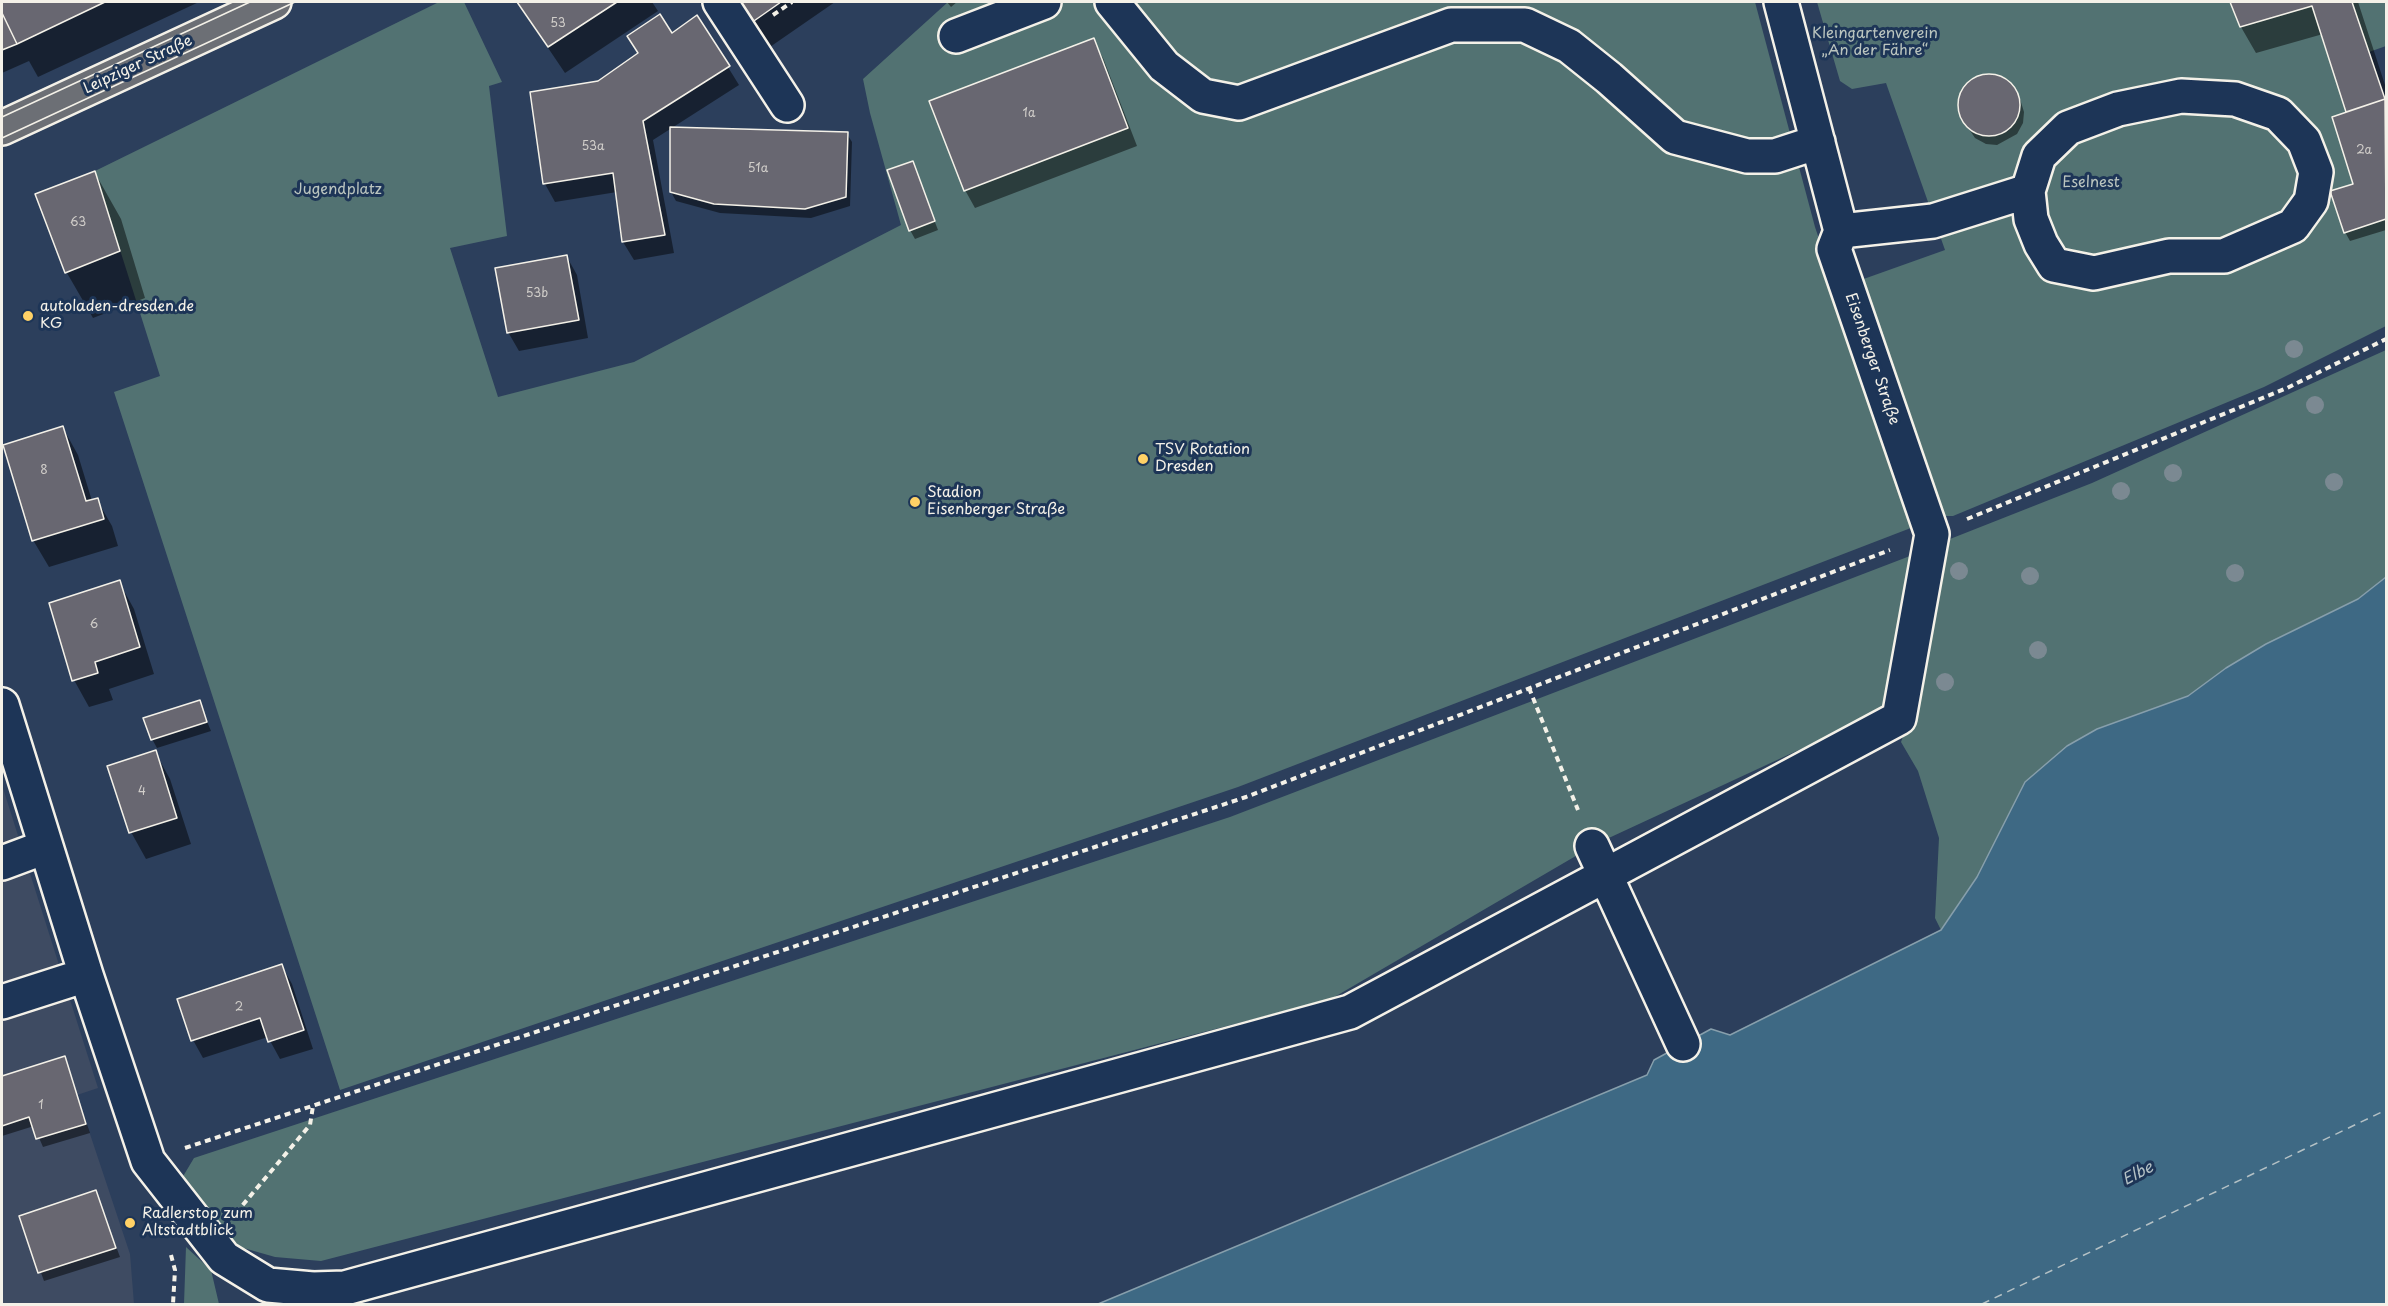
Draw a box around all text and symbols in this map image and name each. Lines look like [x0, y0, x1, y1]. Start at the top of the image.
house number: 53 [550, 17, 566, 31]
park label: Kleingartenverein „An der Fähre“ [1812, 25, 1938, 60]
street label: Leipziger Straße [81, 32, 195, 98]
house number: 1a [1023, 107, 1035, 121]
house number: 53a [582, 140, 604, 154]
house number: 2a [2356, 144, 2372, 158]
house number: 51a [748, 162, 768, 176]
park label: Eselnest [2062, 174, 2120, 192]
park label: Jugendplatz [294, 181, 382, 199]
house number: 63 [70, 216, 86, 230]
house number: 53b [526, 287, 548, 301]
street label: Eisenberger Straße [1841, 291, 1903, 427]
place label: autoladen-dresden.de KG [40, 298, 194, 333]
marker: autoladen-dresden.de KG [21, 309, 35, 323]
place label: TSV Rotation Dresden [1155, 441, 1250, 476]
marker: TSV Rotation Dresden [1136, 452, 1150, 466]
house number: 8 [40, 464, 48, 478]
place label: Stadion Eisenberger Straße [927, 484, 1065, 519]
marker: Stadion Eisenberger Straße [908, 495, 922, 509]
house number: 6 [90, 618, 98, 632]
house number: 4 [138, 785, 146, 799]
house number: 2 [235, 1001, 243, 1015]
house number: 1 [38, 1099, 44, 1113]
water label: Elbe [2119, 1158, 2157, 1190]
place label: Radlerstop zum Altstadtblick [142, 1205, 253, 1240]
marker: Radlerstop zum Altstadtblick [123, 1216, 137, 1230]

